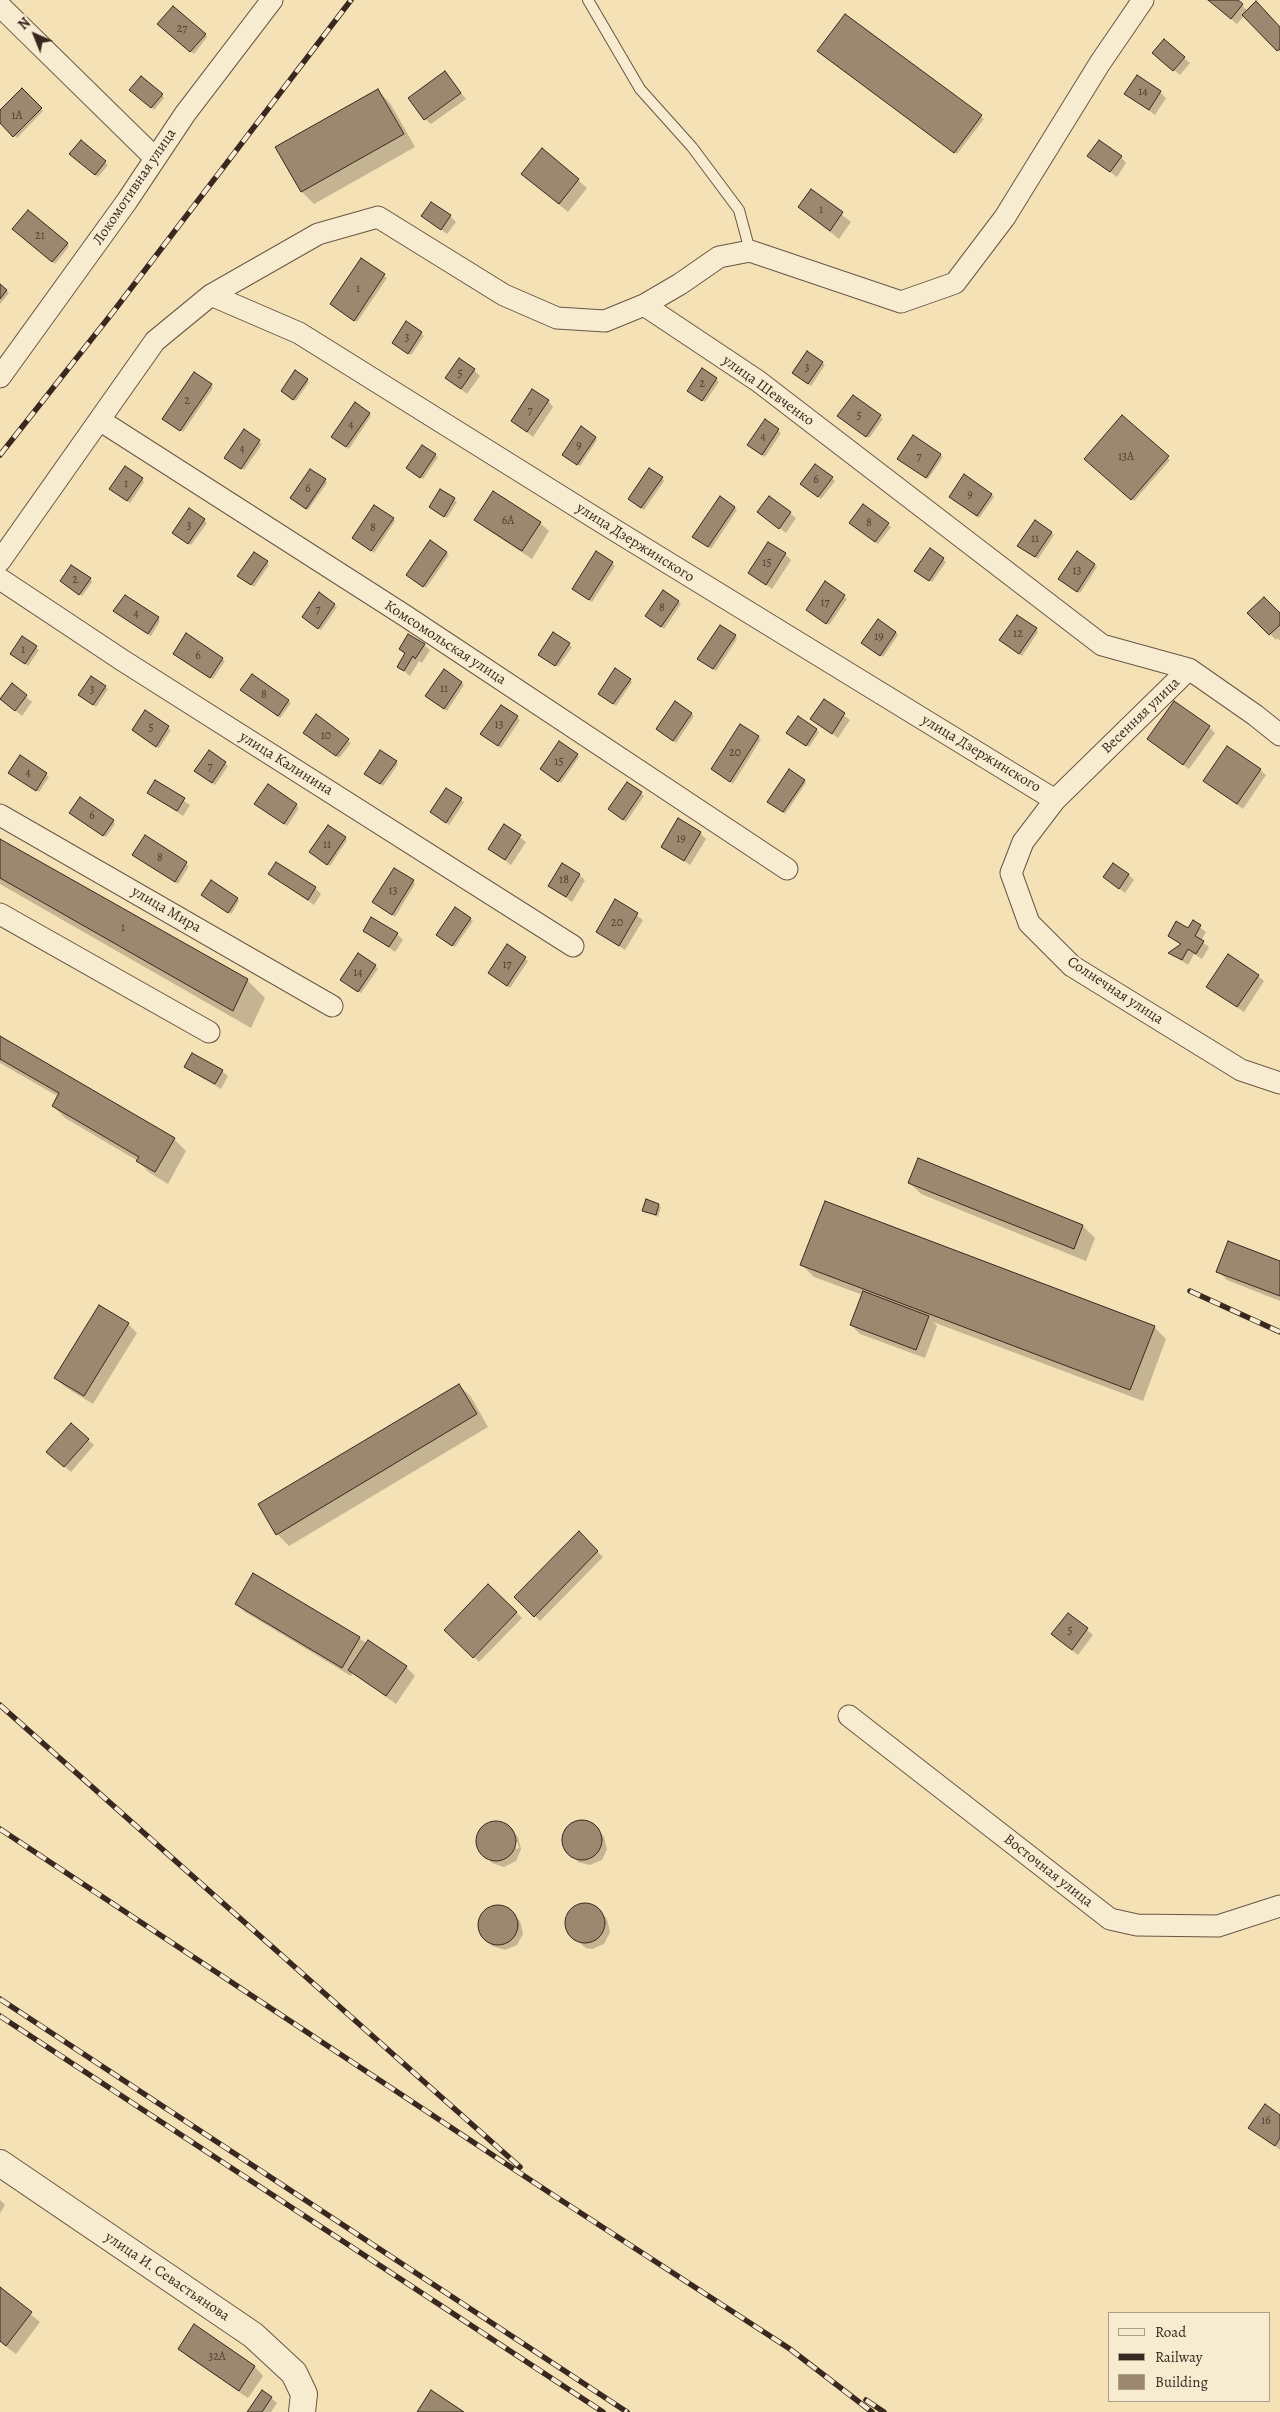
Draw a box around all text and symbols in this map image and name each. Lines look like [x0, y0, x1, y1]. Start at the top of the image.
north arrow [10, 10, 60, 60]
text: N [14, 13, 34, 34]
house number: 27 [177, 22, 187, 36]
house number: 14 [1138, 85, 1148, 99]
house number: 1А [11, 109, 23, 123]
street label: Локомотивная улица [89, 125, 181, 249]
house number: 1 [819, 203, 823, 217]
house number: 21 [35, 229, 45, 243]
house number: 1 [356, 282, 360, 296]
house number: 3 [405, 331, 409, 345]
street label: улица Шевченко [719, 352, 817, 430]
house number: 3 [805, 361, 809, 375]
house number: 5 [457, 367, 463, 381]
house number: 2 [699, 377, 705, 391]
house number: 2 [184, 394, 190, 408]
house number: 7 [527, 404, 533, 418]
house number: 5 [856, 409, 862, 423]
house number: 4 [348, 418, 354, 432]
house number: 4 [760, 430, 766, 444]
house number: 9 [576, 439, 582, 453]
house number: 4 [239, 442, 245, 456]
house number: 7 [916, 450, 922, 464]
house number: 13А [1118, 450, 1134, 464]
house number: 6 [813, 473, 819, 487]
house number: 1 [124, 477, 128, 491]
house number: 6 [305, 482, 311, 496]
house number: 9 [967, 488, 973, 502]
street label: улица Дзержинского [573, 499, 697, 587]
house number: 6А [502, 514, 514, 528]
house number: 8 [866, 516, 872, 530]
house number: 3 [187, 519, 191, 533]
house number: 8 [370, 521, 376, 535]
house number: 11 [1031, 532, 1039, 546]
house number: 15 [762, 556, 772, 570]
house number: 13 [1072, 564, 1082, 578]
house number: 2 [72, 573, 78, 587]
house number: 17 [820, 596, 830, 610]
street label: Комсомольская улица [381, 597, 509, 689]
house number: 8 [659, 601, 665, 615]
house number: 7 [315, 603, 321, 617]
house number: 4 [133, 607, 139, 621]
house number: 12 [1013, 627, 1023, 641]
house number: 19 [874, 630, 884, 644]
house number: 1 [21, 643, 25, 657]
house number: 6 [195, 649, 201, 663]
street label: Весенняя улица [1098, 674, 1184, 758]
house number: 11 [440, 682, 448, 696]
house number: 3 [90, 683, 94, 697]
house number: 8 [261, 688, 267, 702]
street label: улица Дзержинского [918, 711, 1044, 797]
house number: 13 [494, 718, 504, 732]
house number: 5 [148, 721, 154, 735]
street label: улица Калинина [236, 728, 336, 800]
house number: 10 [321, 729, 331, 743]
house number: 20 [729, 746, 741, 760]
house number: 15 [554, 755, 564, 769]
house number: 7 [207, 760, 213, 774]
house number: 4 [25, 766, 31, 780]
house number: 6 [89, 809, 95, 823]
house number: 19 [676, 832, 686, 846]
house number: 11 [323, 838, 331, 852]
house number: 8 [157, 851, 163, 865]
house number: 18 [559, 873, 569, 887]
street label: улица Мира [128, 883, 204, 937]
house number: 13 [388, 884, 398, 898]
house number: 20 [611, 916, 623, 930]
house number: 1 [121, 921, 125, 935]
street label: Солнечная улица [1064, 953, 1166, 1029]
house number: 17 [502, 958, 512, 972]
house number: 14 [353, 966, 363, 980]
house number: 5 [1067, 1624, 1073, 1638]
street label: Восточная улица [1000, 1831, 1096, 1911]
house number: 16 [1261, 2114, 1271, 2128]
street label: улица И. Севастьянова [101, 2228, 233, 2326]
legend [1108, 2312, 1270, 2402]
text: Road [1155, 2322, 1186, 2342]
text: Railway [1155, 2347, 1202, 2367]
house number: 32А [208, 2350, 226, 2364]
text: Building [1155, 2372, 1208, 2392]

